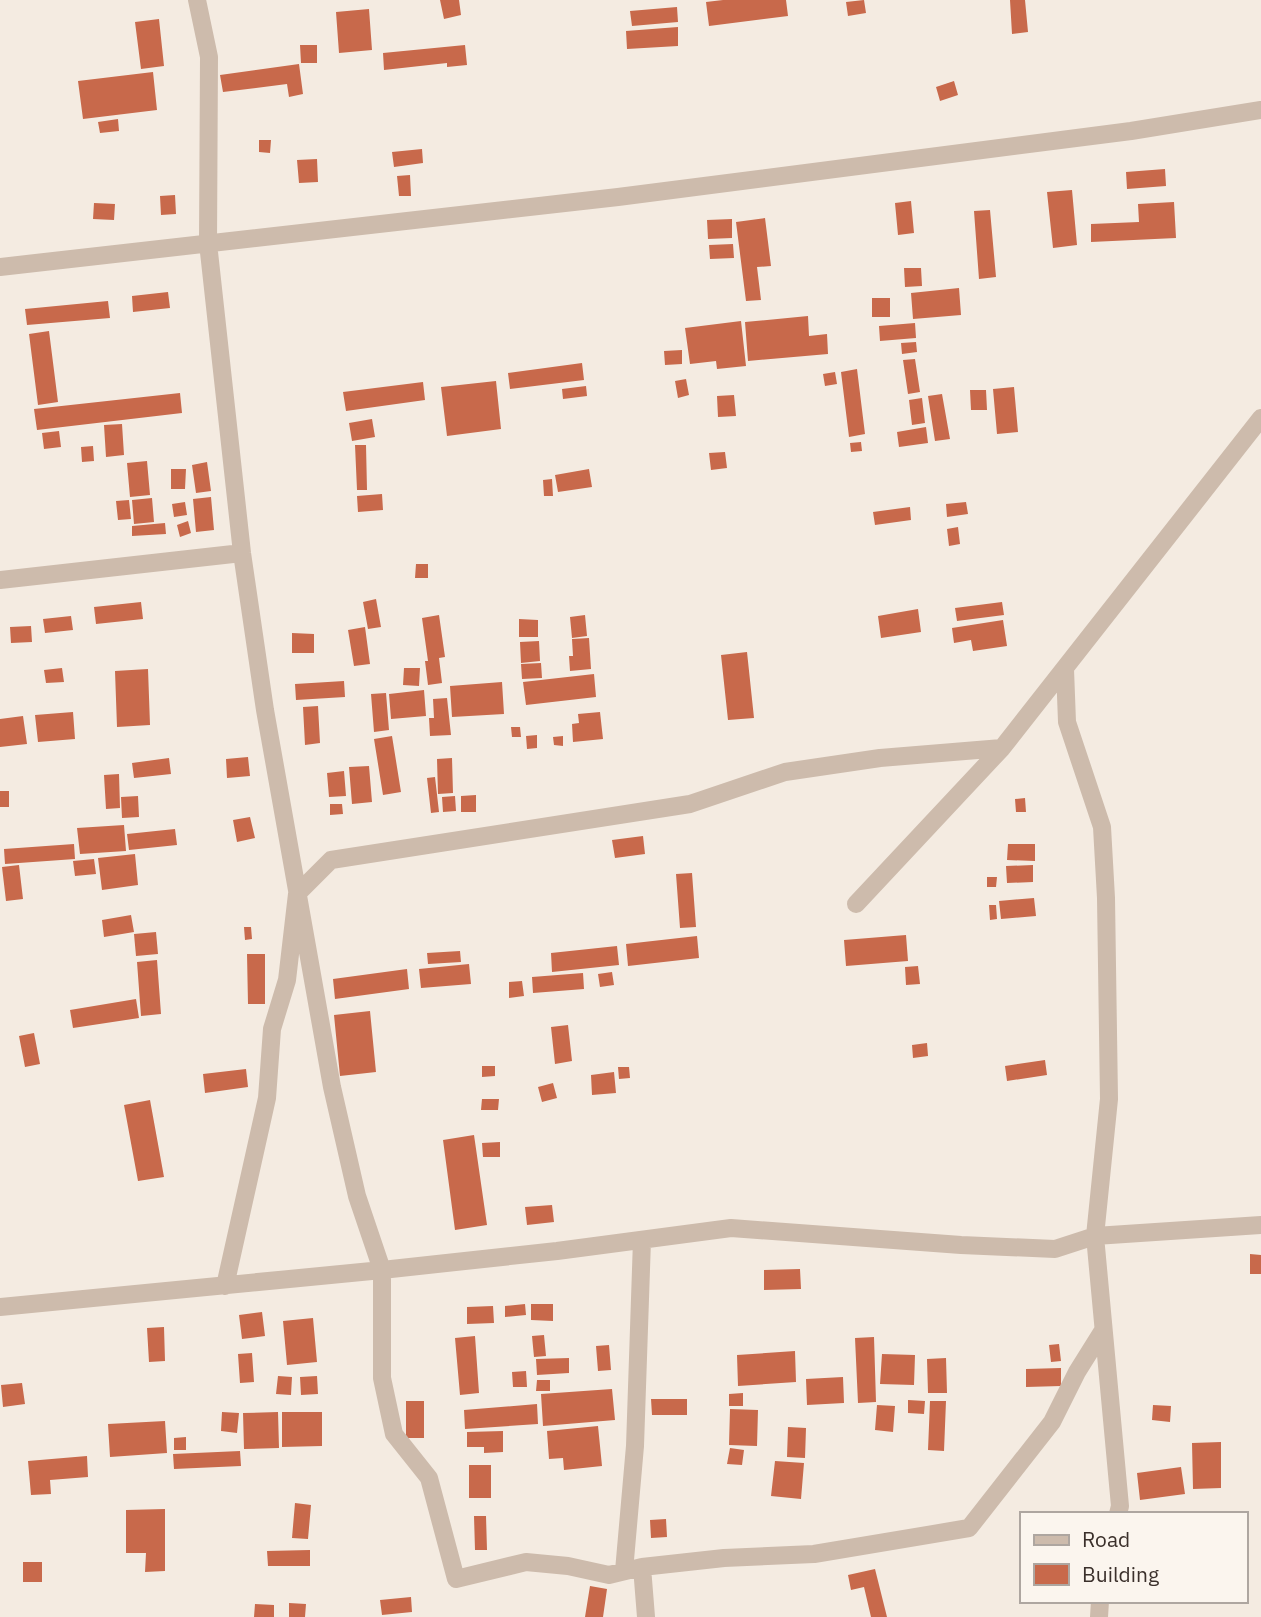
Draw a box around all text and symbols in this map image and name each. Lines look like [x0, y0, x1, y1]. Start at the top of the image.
legend [1020, 1512, 1247, 1603]
text: Road [1082, 1525, 1130, 1553]
text: Building [1082, 1560, 1159, 1588]

